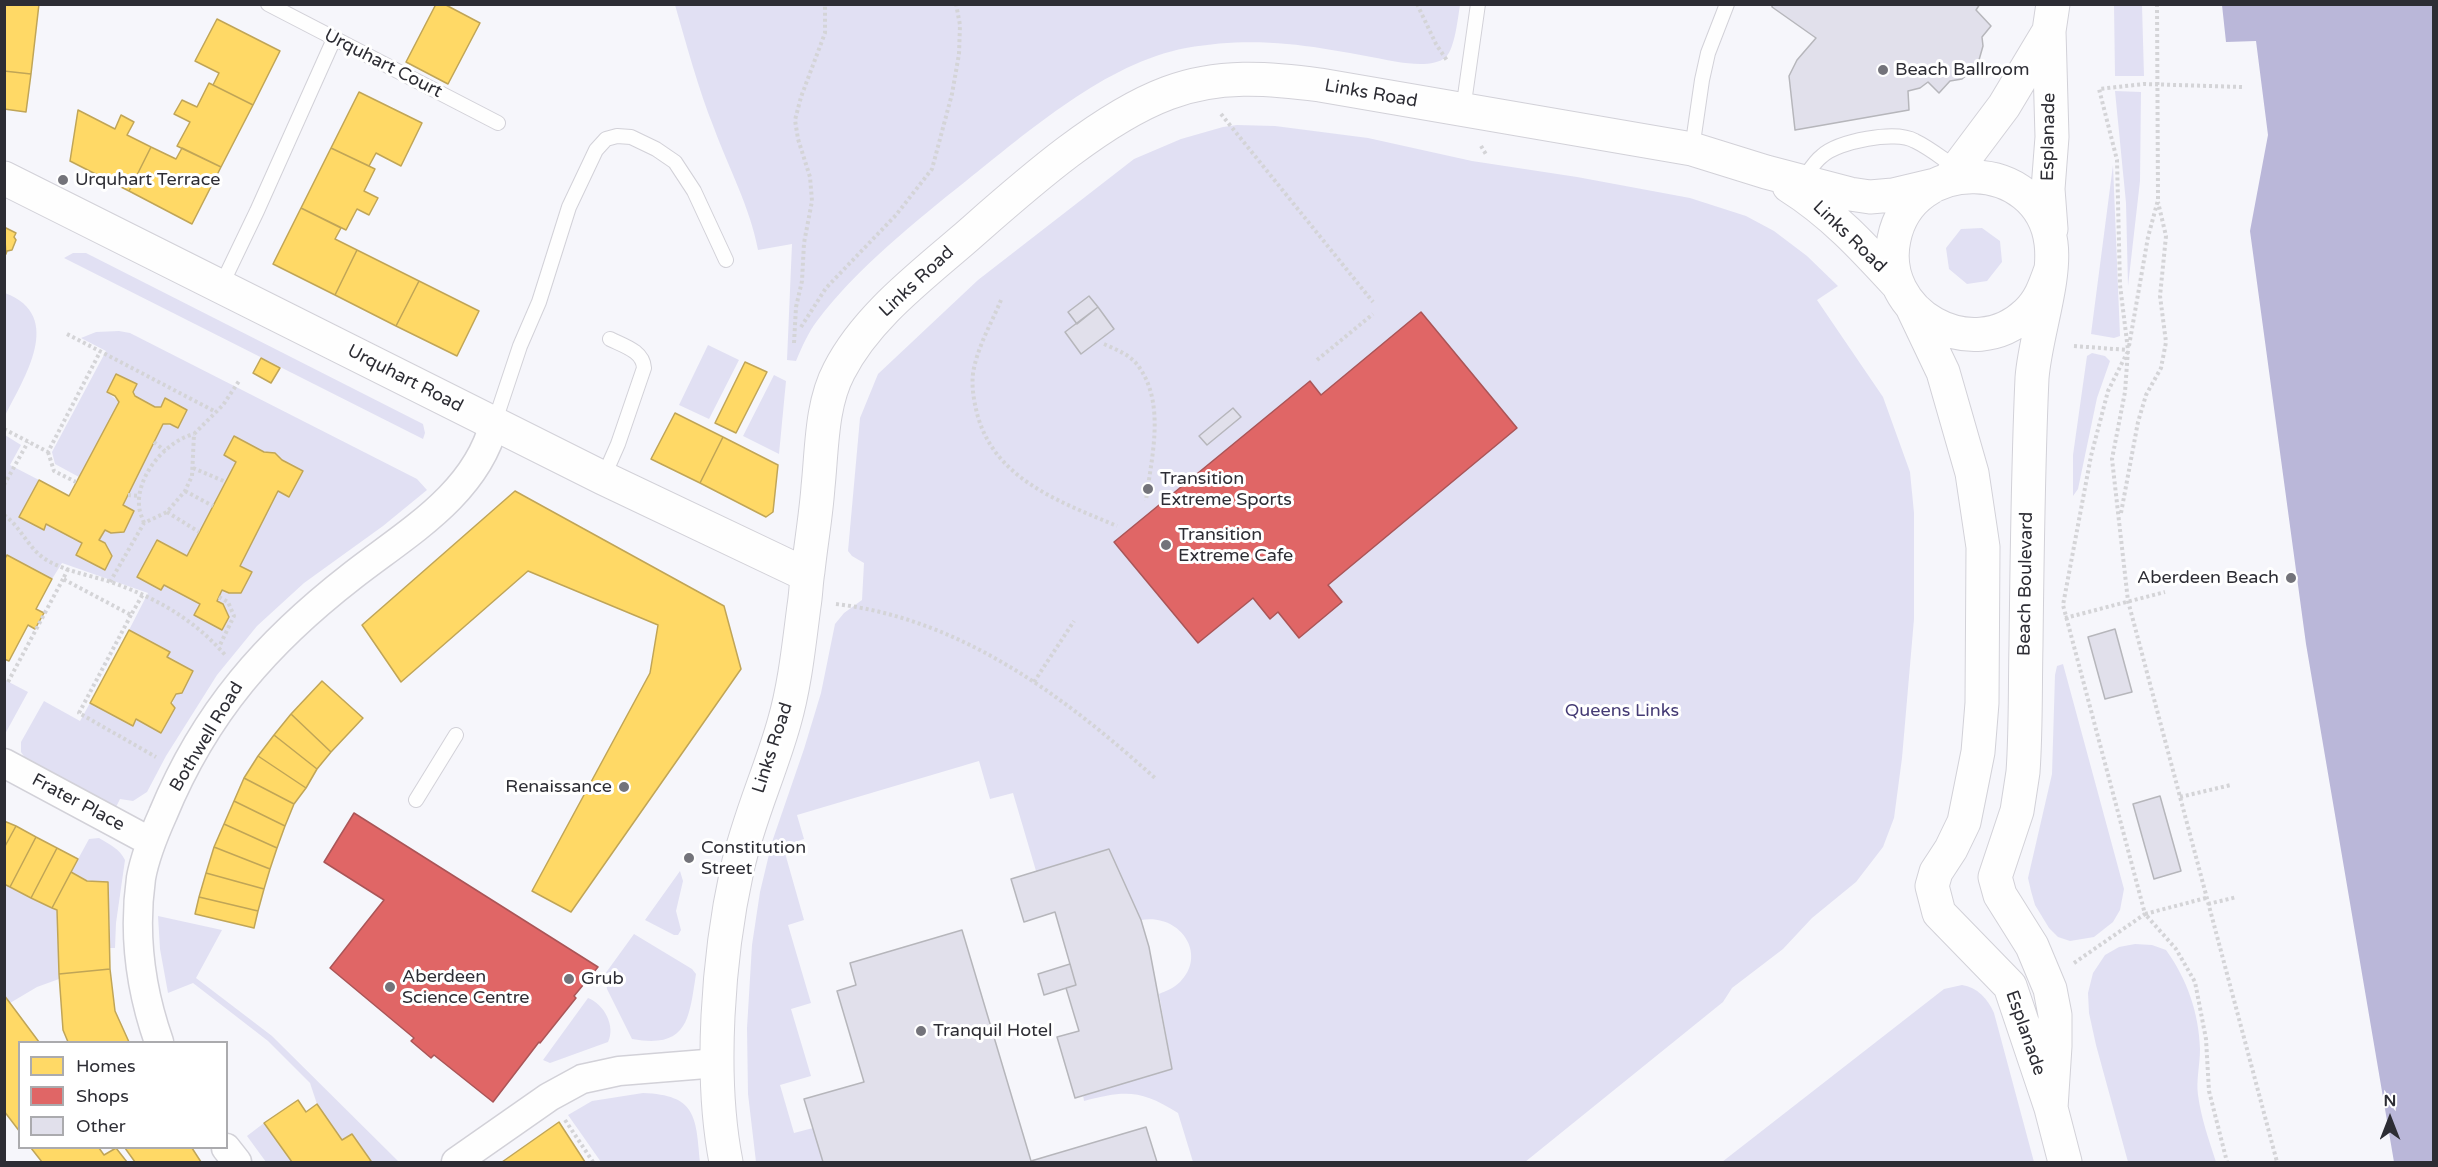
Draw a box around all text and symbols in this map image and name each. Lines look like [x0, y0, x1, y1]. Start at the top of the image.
street label: Urquhart Court [320, 25, 446, 103]
place label: Beach Ballroom [1895, 59, 2030, 81]
marker: Beach Ballroom [1876, 63, 1890, 77]
street label: Links Road [1323, 75, 1419, 113]
street label: Esplanade [2037, 93, 2061, 181]
place label: Urquhart Terrace [75, 169, 220, 191]
marker: Urquhart Terrace [56, 173, 70, 187]
street label: Links Road [1808, 197, 1890, 277]
street label: Links Road [875, 242, 959, 322]
street label: Urquhart Road [344, 341, 466, 417]
place label: Transition Extreme Sports [1160, 468, 1292, 510]
marker: Transition Extreme Sports [1141, 482, 1155, 496]
street label: Beach Boulevard [2014, 512, 2038, 656]
place label: Transition Extreme Cafe [1178, 524, 1293, 566]
marker: Transition Extreme Cafe [1159, 538, 1173, 552]
place label: Aberdeen Beach [2137, 567, 2279, 589]
marker: Aberdeen Beach [2284, 571, 2298, 585]
street label: Bothwell Road [166, 678, 248, 796]
street label: Links Road [748, 700, 798, 796]
park label: Queens Links [1565, 700, 1679, 722]
street label: Frater Place [28, 770, 128, 836]
place label: Renaissance [505, 776, 612, 798]
marker: Renaissance [617, 780, 631, 794]
place label: Constitution Street [701, 837, 806, 880]
marker: Constitution Street [682, 851, 696, 865]
place label: Aberdeen Science Centre [402, 966, 530, 1008]
place label: Grub [581, 968, 624, 990]
marker: Grub [562, 972, 576, 986]
marker: Aberdeen Science Centre [383, 980, 397, 994]
street label: Esplanade [2000, 988, 2050, 1078]
place label: Tranquil Hotel [933, 1020, 1052, 1042]
marker: Tranquil Hotel [914, 1024, 928, 1038]
legend [18, 1041, 228, 1149]
text: Homes [76, 1055, 136, 1077]
text: Shops [76, 1085, 129, 1107]
north arrow [2360, 1089, 2420, 1149]
text: N [2384, 1091, 2396, 1111]
text: Other [76, 1115, 126, 1137]

